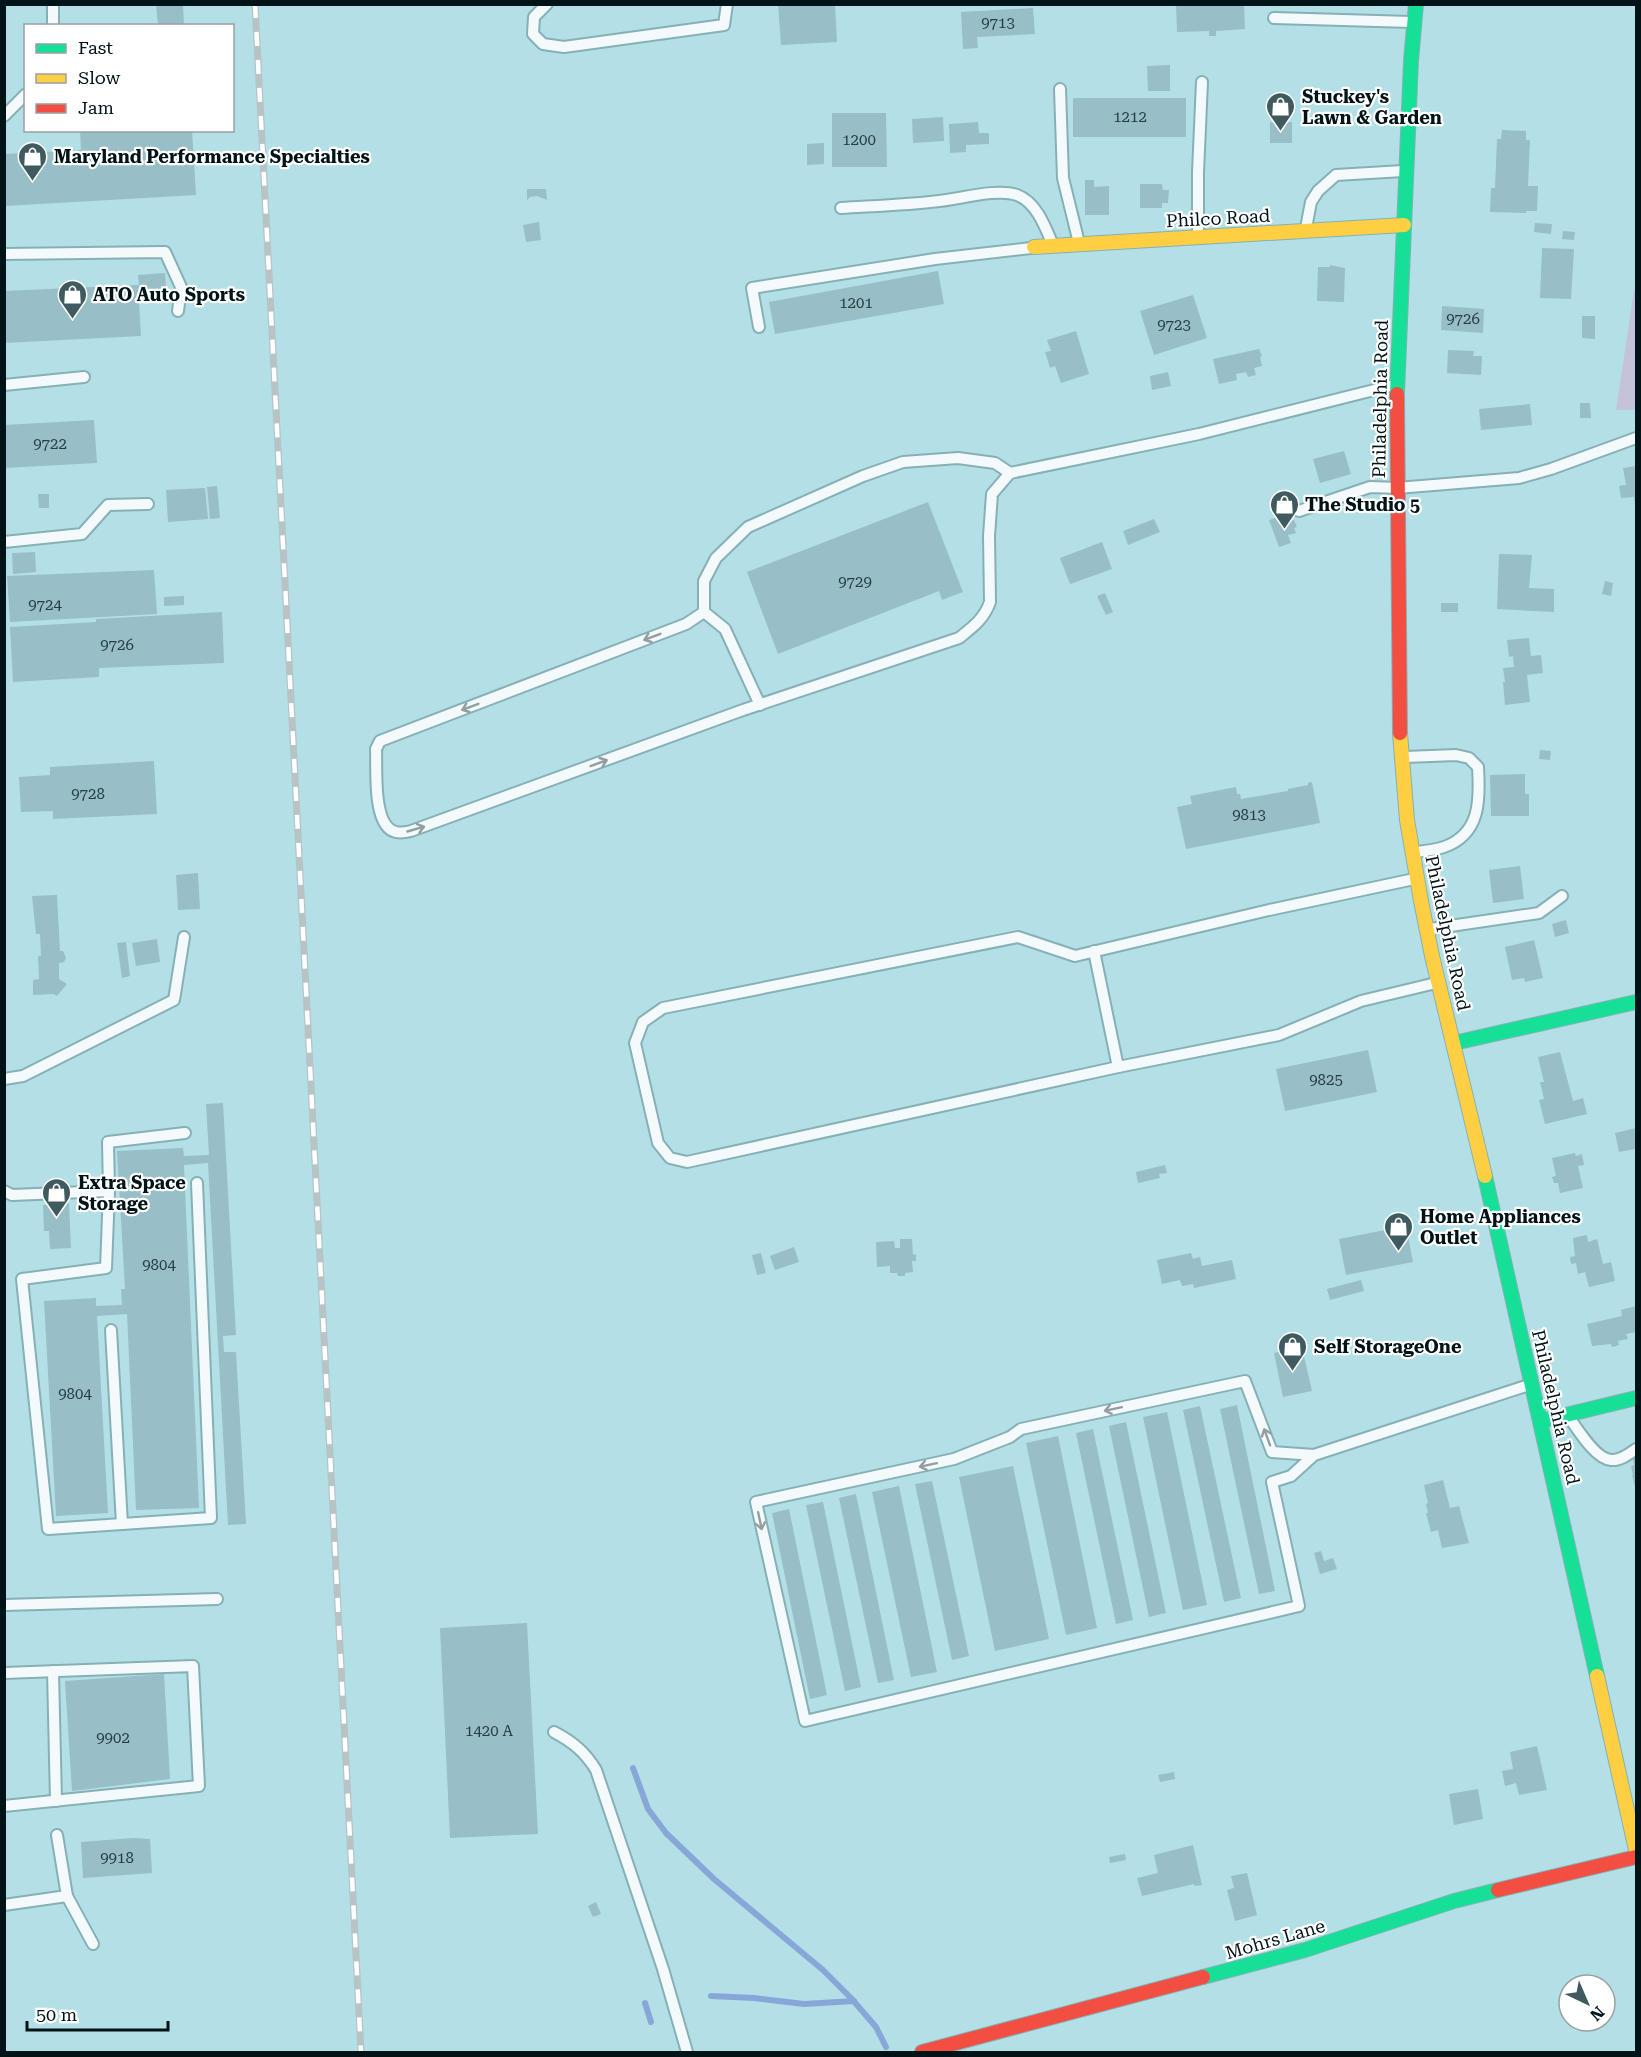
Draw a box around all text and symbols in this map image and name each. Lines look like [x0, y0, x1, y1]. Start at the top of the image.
house number: 9713 [981, 14, 1015, 32]
legend [24, 24, 234, 132]
text: Fast [78, 37, 113, 58]
text: Slow [78, 67, 120, 88]
place label: Stuckey's Lawn & Garden [1302, 86, 1442, 128]
shop icon: Stuckey's Lawn & Garden [1265, 90, 1297, 132]
text: Jam [78, 97, 114, 118]
house number: 1212 [1113, 108, 1147, 126]
house number: 1200 [842, 131, 876, 149]
shop icon: Maryland Performance Specialties [17, 140, 49, 182]
place label: Maryland Performance Specialties [54, 146, 370, 167]
street label: Philco Road [1165, 205, 1271, 231]
shop icon: ATO Auto Sports [56, 278, 88, 320]
place label: ATO Auto Sports [93, 284, 245, 305]
house number: 1201 [839, 294, 873, 312]
house number: 9726 [1446, 310, 1480, 328]
house number: 9723 [1157, 316, 1191, 334]
street label: Philadelphia Road [1368, 319, 1392, 478]
house number: 9722 [33, 435, 67, 453]
shop icon: The Studio 5 [1268, 488, 1300, 530]
place label: The Studio 5 [1305, 494, 1420, 515]
house number: 9729 [838, 573, 872, 591]
house number: 9724 [28, 596, 62, 614]
one-way arrow [643, 633, 662, 644]
house number: 9726 [100, 636, 134, 654]
one-way arrow [461, 702, 480, 713]
one-way arrow [589, 756, 608, 767]
house number: 9728 [71, 785, 105, 803]
house number: 9813 [1232, 806, 1266, 824]
one-way arrow [406, 823, 425, 834]
street label: Philadelphia Road [1421, 853, 1475, 1013]
house number: 9825 [1309, 1071, 1343, 1089]
place label: Extra Space Storage [78, 1172, 186, 1214]
shop icon: Extra Space Storage [41, 1176, 73, 1218]
place label: Home Appliances Outlet [1420, 1206, 1581, 1248]
shop icon: Home Appliances Outlet [1383, 1210, 1415, 1252]
house number: 9804 [142, 1256, 176, 1274]
street label: Philadelphia Road [1528, 1327, 1584, 1487]
shop icon: Self StorageOne [1277, 1330, 1309, 1372]
place label: Self StorageOne [1314, 1336, 1462, 1357]
house number: 9804 [58, 1385, 92, 1403]
one-way arrow [1104, 1404, 1124, 1415]
one-way arrow [1260, 1428, 1271, 1447]
one-way arrow [919, 1460, 938, 1471]
one-way arrow [755, 1510, 766, 1530]
house number: 1420 A [465, 1722, 513, 1740]
house number: 9902 [96, 1729, 130, 1747]
house number: 9918 [100, 1849, 134, 1867]
street label: Mohrs Lane [1223, 1915, 1327, 1963]
north arrow [1557, 1973, 1617, 2033]
scale bar [27, 1994, 168, 2032]
text: N [1586, 2002, 1608, 2025]
text: 50 m [36, 2004, 77, 2025]

